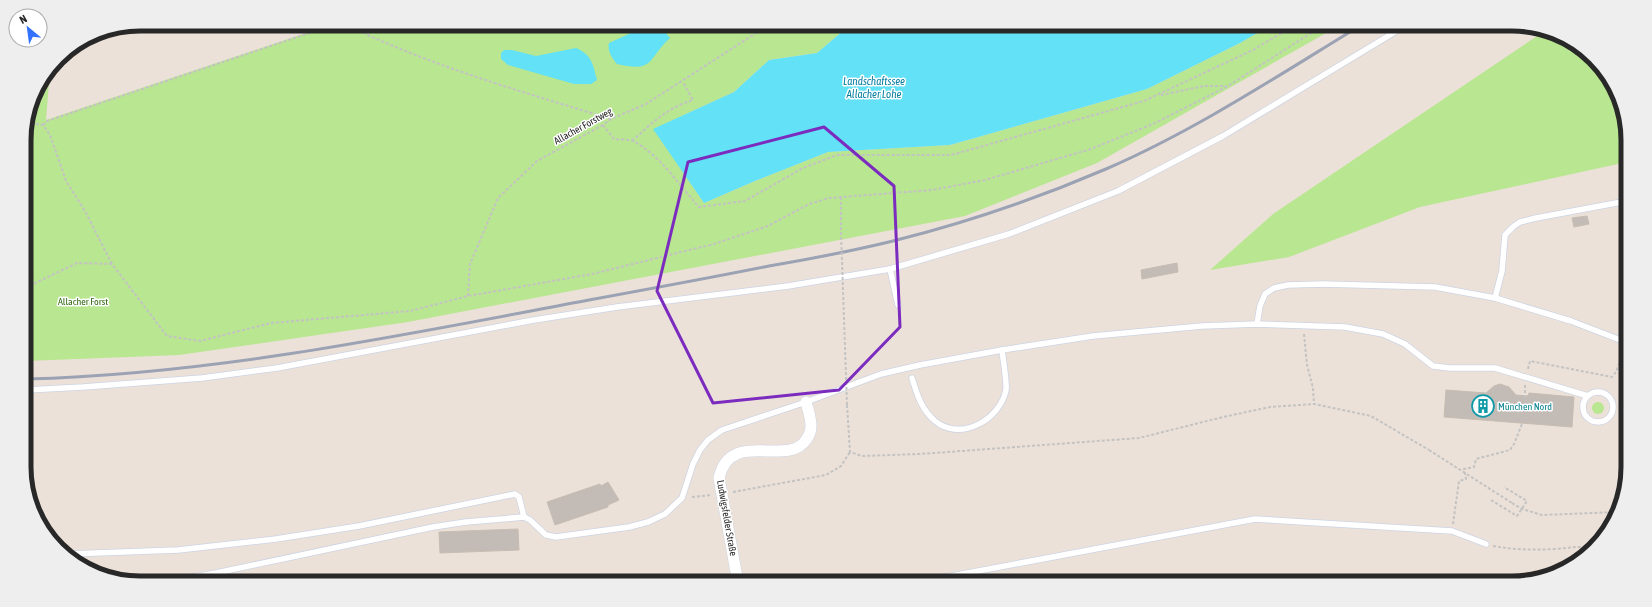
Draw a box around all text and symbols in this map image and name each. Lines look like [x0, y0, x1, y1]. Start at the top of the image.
north arrow [8, 8, 48, 48]
text: N [17, 12, 29, 26]
water label: Landschaftssee Allacher Lohe [843, 75, 905, 100]
street label: Allacher Forstweg [552, 105, 615, 147]
park label: Allacher Forst [58, 296, 108, 307]
building icon: München Nord [1470, 393, 1496, 419]
place label: München Nord [1498, 401, 1552, 412]
street label: Ludwigsfelder Straße [715, 479, 739, 557]

